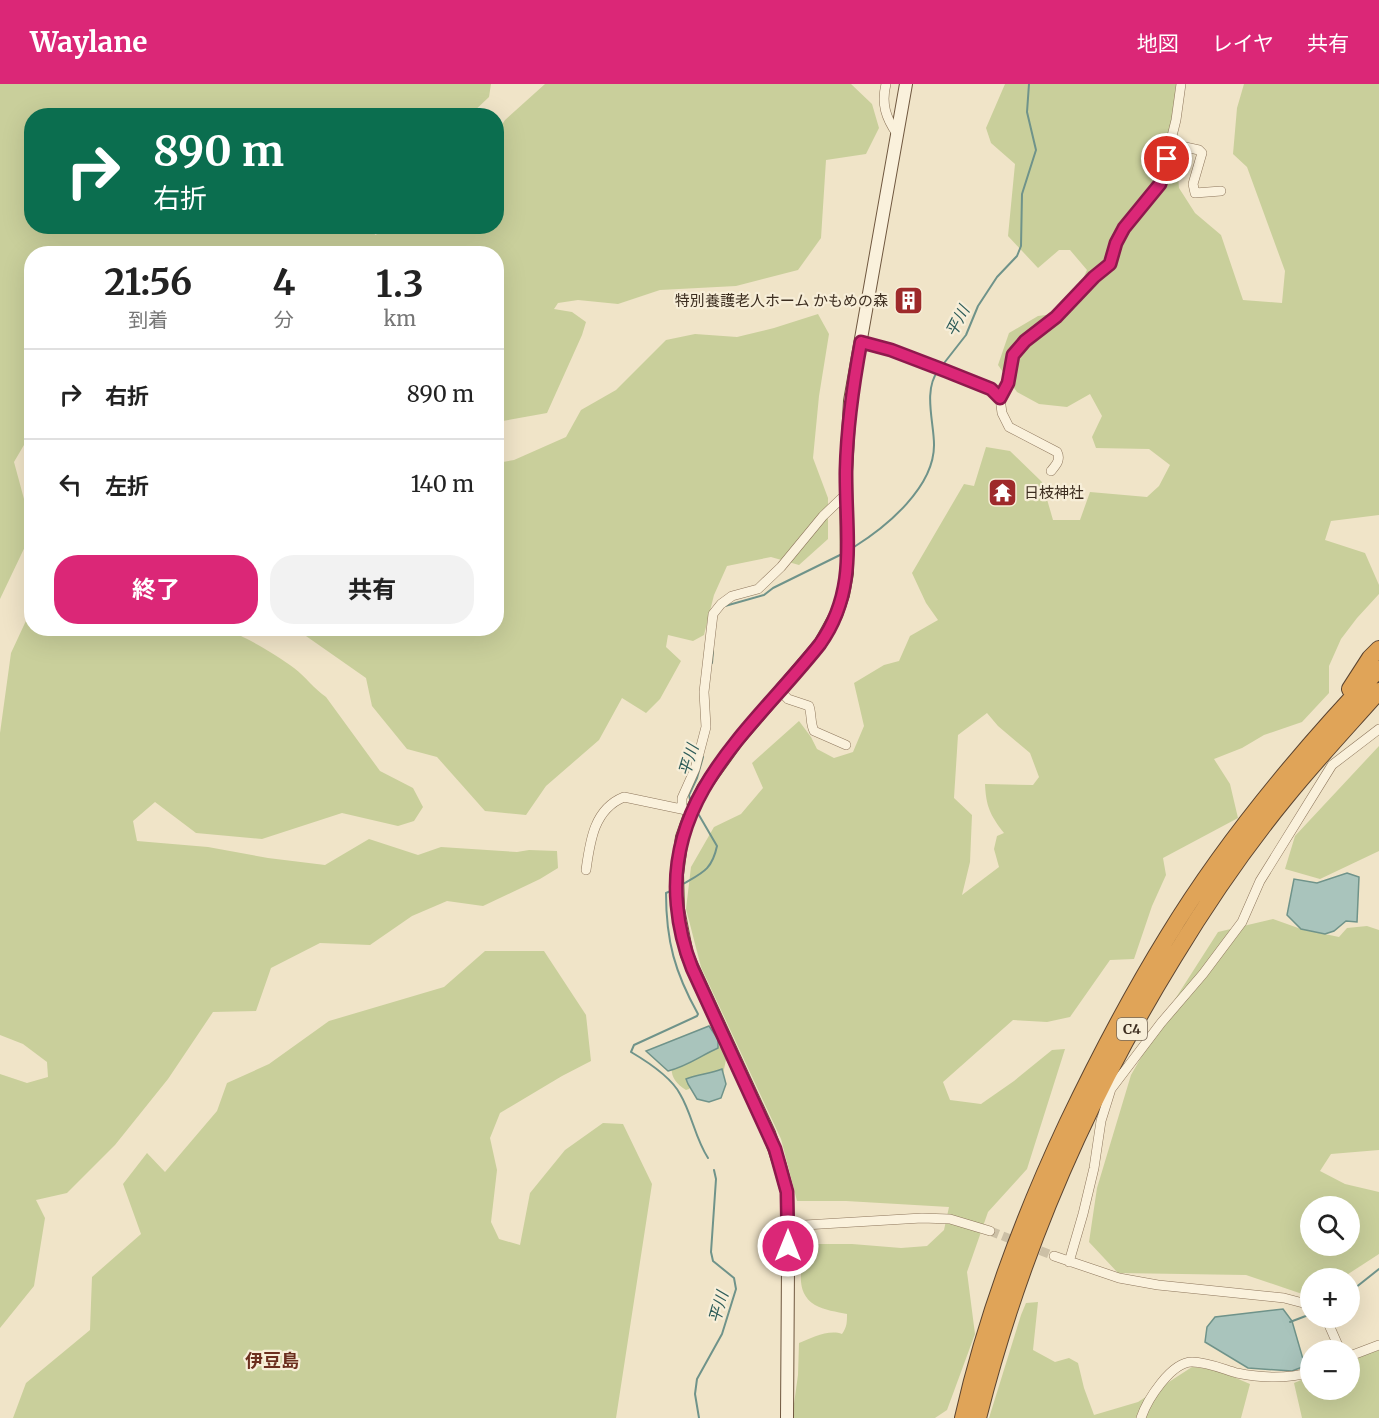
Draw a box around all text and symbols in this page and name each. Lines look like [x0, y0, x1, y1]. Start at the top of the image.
text: Waylane [30, 24, 147, 60]
text: 地図 [1137, 30, 1179, 57]
text: レイヤ [1212, 30, 1274, 57]
text: 共有 [1307, 30, 1349, 57]
text: 890 m [153, 125, 284, 177]
icon: right [54, 132, 132, 210]
pin [1141, 133, 1192, 184]
icon: arrive [1150, 142, 1183, 175]
text: 右折 [153, 181, 207, 215]
text: 21:56 [104, 260, 192, 305]
text: 4 [273, 260, 295, 305]
text: 1.3 [376, 262, 424, 307]
building icon: 特別養護老人ホーム かもめの森 [893, 284, 925, 316]
place label: 特別養護老人ホーム かもめの森 [675, 291, 888, 310]
water label: 平川 [941, 300, 974, 340]
text: km [383, 306, 416, 331]
text: 到着 [128, 307, 168, 332]
text: 分 [274, 307, 294, 332]
icon: right [54, 378, 87, 411]
text: 890 m [407, 380, 474, 408]
text: 右折 [105, 382, 149, 410]
icon: left [54, 468, 87, 501]
text: 140 m [411, 470, 474, 498]
text: 左折 [105, 472, 149, 500]
temple icon: 日枝神社 [987, 476, 1019, 508]
place label: 日枝神社 [1024, 483, 1084, 502]
button: 終了 [54, 555, 258, 624]
button: 共有 [270, 555, 474, 624]
water label: 平川 [674, 740, 703, 778]
road number: C4 [1117, 1018, 1147, 1040]
map controls [1300, 1196, 1360, 1400]
button: search [1300, 1196, 1360, 1256]
position arrow [756, 1214, 820, 1278]
button: + [1300, 1268, 1360, 1328]
water label: 平川 [704, 1287, 733, 1325]
button: − [1300, 1340, 1360, 1400]
district label: 伊豆島 [245, 1349, 299, 1372]

